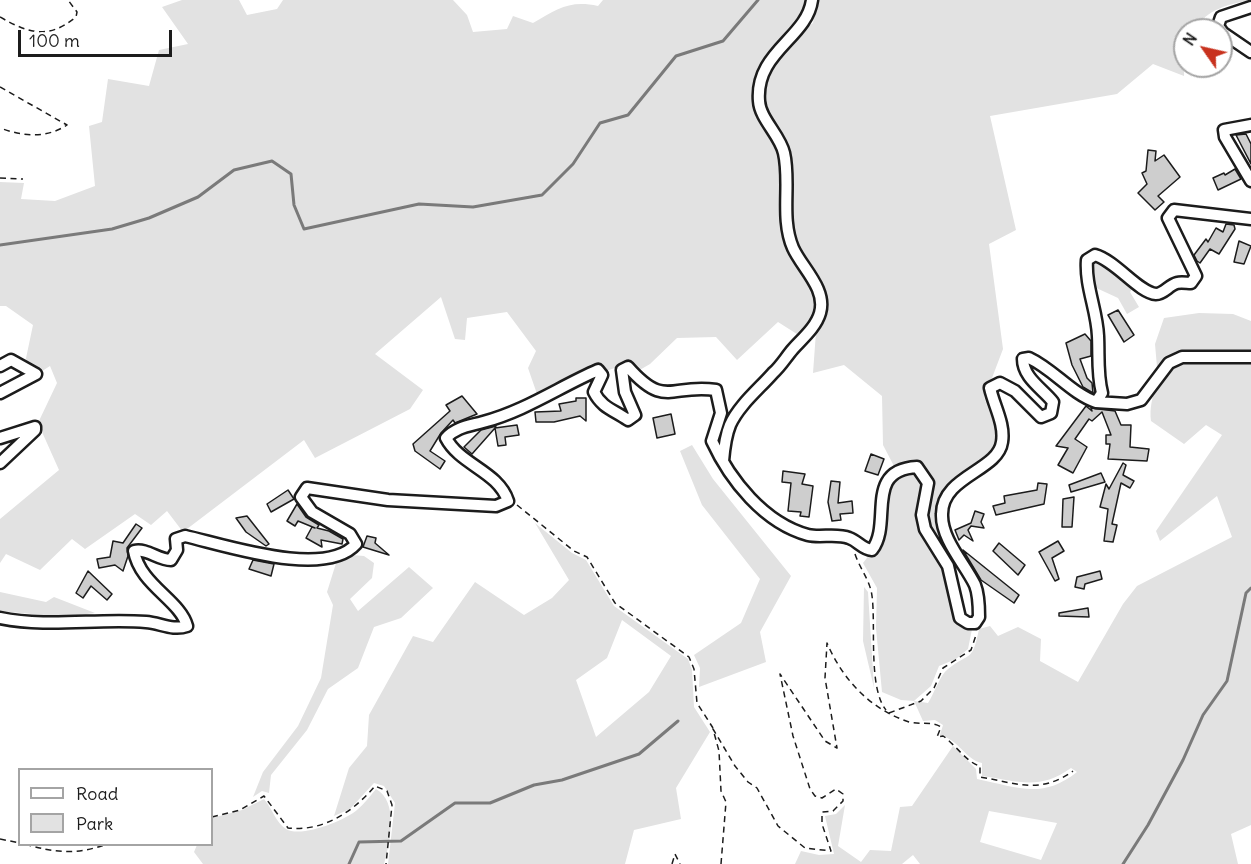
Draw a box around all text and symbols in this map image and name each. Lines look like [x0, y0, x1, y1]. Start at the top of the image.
scale bar [21, 18, 176, 56]
north arrow [1173, 18, 1233, 78]
text: 100 m [29, 29, 80, 52]
text: N [1178, 29, 1201, 49]
legend [18, 768, 213, 846]
text: Road [76, 782, 118, 805]
text: Park [76, 812, 113, 835]

